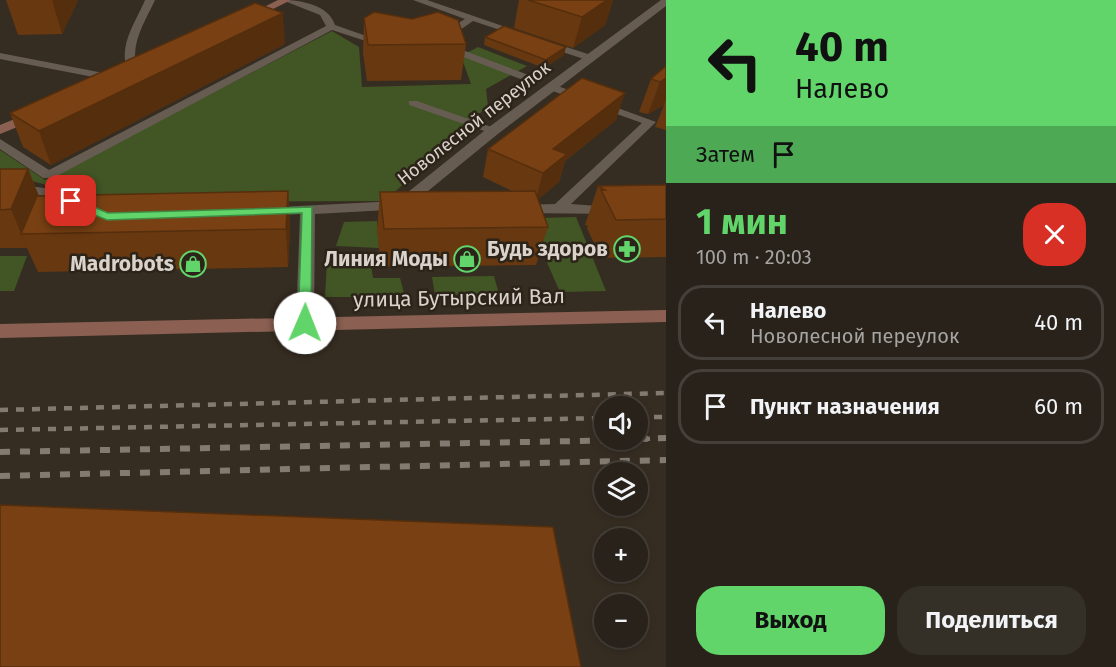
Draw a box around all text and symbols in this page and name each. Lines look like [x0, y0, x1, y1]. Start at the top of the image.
text: 40 m [795, 22, 889, 72]
icon: left [696, 24, 774, 102]
street label: Новолесной переулок [393, 56, 556, 190]
text: Налево [795, 73, 889, 105]
icon: arrive [767, 138, 800, 171]
text: Затем [696, 141, 755, 168]
pin [45, 175, 96, 226]
icon: arrive [54, 184, 87, 217]
text: 1 мин [696, 200, 788, 244]
button: close [1023, 203, 1086, 266]
pharmacy icon: Будь здоров [612, 234, 642, 264]
place label: Будь здоров [487, 236, 608, 262]
shop icon: Линия Моды [452, 244, 482, 274]
text: 100 m · 20:03 [696, 245, 812, 269]
place label: Линия Моды [324, 246, 448, 272]
shop icon: Madrobots [178, 249, 208, 279]
place label: Madrobots [70, 251, 174, 277]
street label: улица Бутырский Вал [353, 283, 565, 313]
position arrow [273, 291, 337, 355]
text: Налево [750, 297, 826, 324]
icon: left [699, 306, 732, 339]
text: 40 m [1034, 309, 1083, 336]
text: Новолесной переулок [750, 324, 959, 348]
icon: arrive [699, 390, 732, 423]
text: Пункт назначения [750, 393, 940, 420]
text: 60 m [1034, 393, 1083, 420]
map controls [594, 396, 648, 648]
button: sound [594, 396, 648, 450]
button: layers [594, 462, 648, 516]
button: + [594, 528, 648, 582]
button: Выход [696, 586, 885, 655]
button: Поделиться [897, 586, 1086, 655]
button: − [594, 594, 648, 648]

